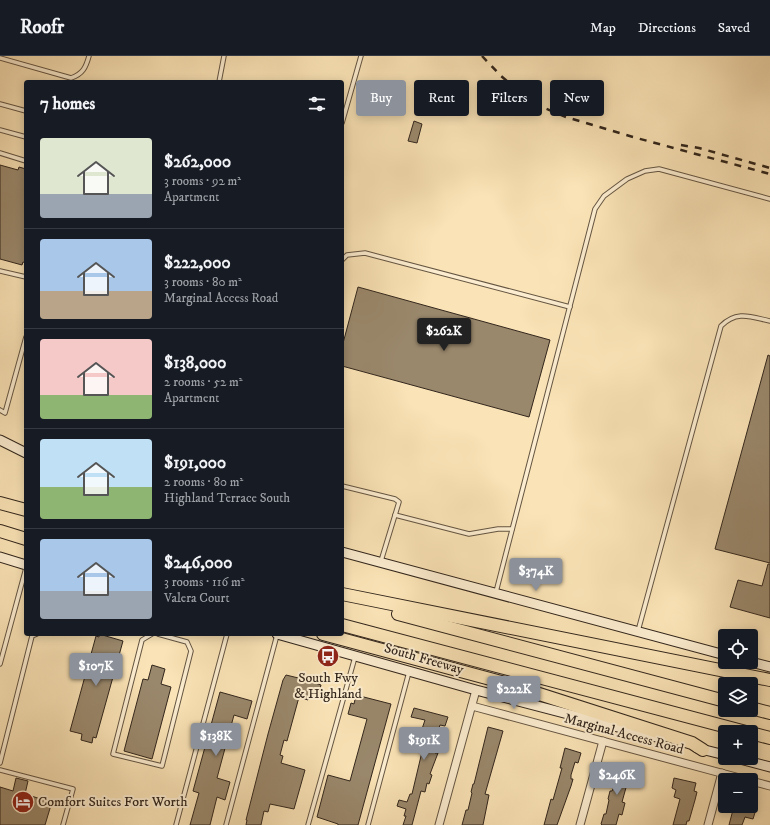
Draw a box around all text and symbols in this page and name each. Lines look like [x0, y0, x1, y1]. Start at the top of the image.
text: Roofr [20, 16, 64, 39]
text: Map [590, 19, 616, 37]
text: Directions [638, 19, 696, 37]
text: Saved [718, 19, 750, 37]
chip: Buy [356, 80, 406, 116]
chip: Rent [414, 80, 469, 116]
chip: Filters [477, 80, 542, 116]
chip: New [550, 80, 604, 116]
text: 7 homes [40, 93, 95, 115]
icon: filters [306, 93, 328, 115]
text: $262,000 [164, 151, 231, 173]
icon: home [72, 154, 120, 202]
text: 3 rooms · 92 m² [164, 173, 241, 189]
text: Apartment [164, 189, 219, 205]
text: $222,000 [164, 252, 231, 274]
icon: home [72, 255, 120, 303]
text: 3 rooms · 80 m² [164, 274, 242, 290]
text: Marginal Access Road [164, 290, 278, 306]
pin: $262K [416, 318, 472, 352]
text: $262K [426, 323, 462, 339]
text: $138,000 [164, 352, 226, 374]
icon: home [72, 355, 120, 403]
text: 2 rooms · 52 m² [164, 374, 243, 390]
text: Apartment [164, 390, 219, 406]
text: $191,000 [164, 452, 226, 474]
icon: home [72, 455, 120, 503]
text: 2 rooms · 80 m² [164, 474, 243, 490]
text: Highland Terrace South [164, 490, 290, 506]
text: $246,000 [164, 552, 232, 574]
icon: home [72, 555, 120, 603]
pin: $374K [508, 558, 564, 592]
text: $374K [518, 563, 554, 579]
text: 3 rooms · 116 m² [164, 574, 245, 590]
text: Valera Court [164, 590, 230, 606]
map controls [718, 629, 758, 813]
button: locate [718, 629, 758, 669]
street label: South Freeway [382, 639, 466, 679]
bus stop icon: South Fwy & Highland [315, 643, 341, 669]
pin: $107K [68, 653, 124, 687]
text: $107K [79, 658, 113, 674]
place label: South Fwy & Highland [294, 669, 362, 703]
pin: $222K [486, 676, 542, 710]
button: layers [718, 677, 758, 717]
text: $222K [496, 681, 532, 697]
street label: Marginal Access Road [562, 709, 686, 759]
pin: $138K [188, 723, 244, 757]
button: + [718, 725, 758, 765]
pin: $191K [396, 727, 452, 761]
text: $138K [200, 728, 232, 744]
text: $191K [408, 732, 440, 748]
pin: $246K [589, 762, 645, 796]
text: $246K [599, 767, 635, 783]
button: − [718, 773, 758, 813]
hotel icon: Comfort Suites Fort Worth [10, 789, 36, 815]
place label: Comfort Suites Fort Worth [38, 793, 188, 811]

